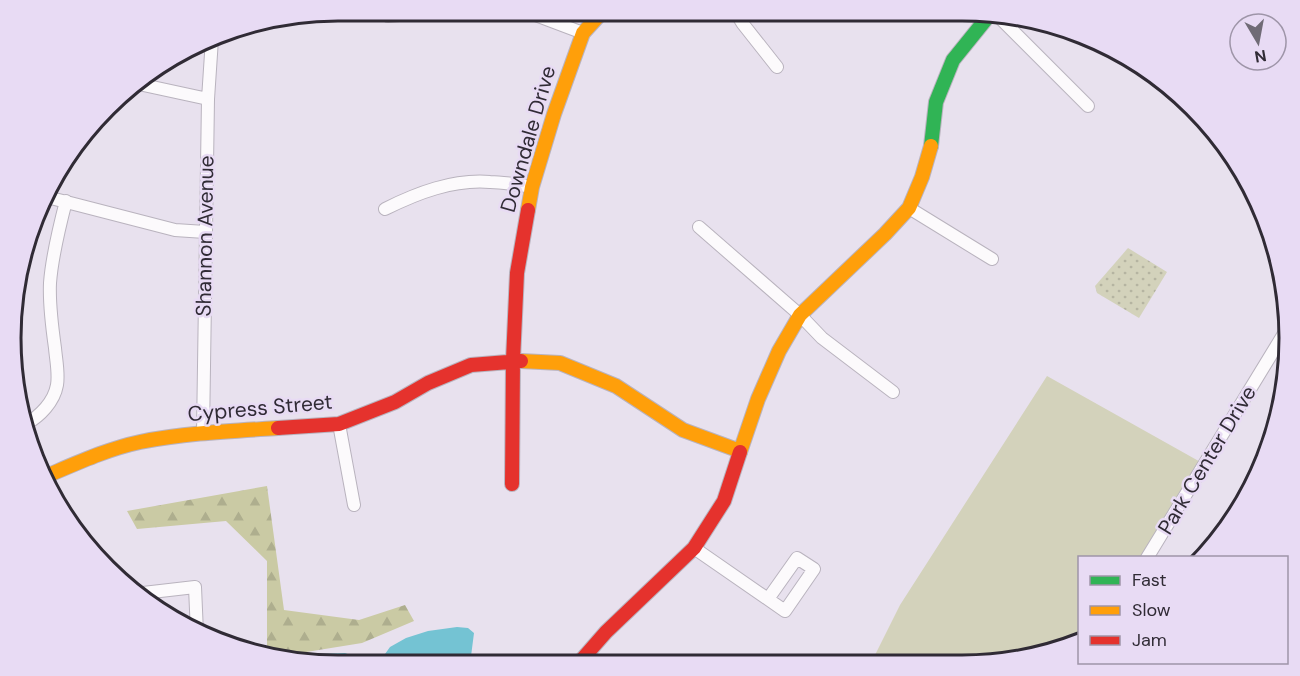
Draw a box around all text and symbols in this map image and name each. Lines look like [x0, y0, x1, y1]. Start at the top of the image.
north arrow [1228, 12, 1288, 72]
text: N [1253, 45, 1268, 68]
street label: Downdale Drive [494, 62, 562, 215]
street label: Shannon Avenue [190, 155, 220, 317]
street label: Park Center Drive [1151, 380, 1263, 540]
street label: Cypress Street [186, 388, 334, 428]
legend [1078, 556, 1288, 664]
text: Fast [1132, 568, 1167, 592]
text: Slow [1132, 598, 1171, 622]
text: Jam [1132, 628, 1167, 652]

